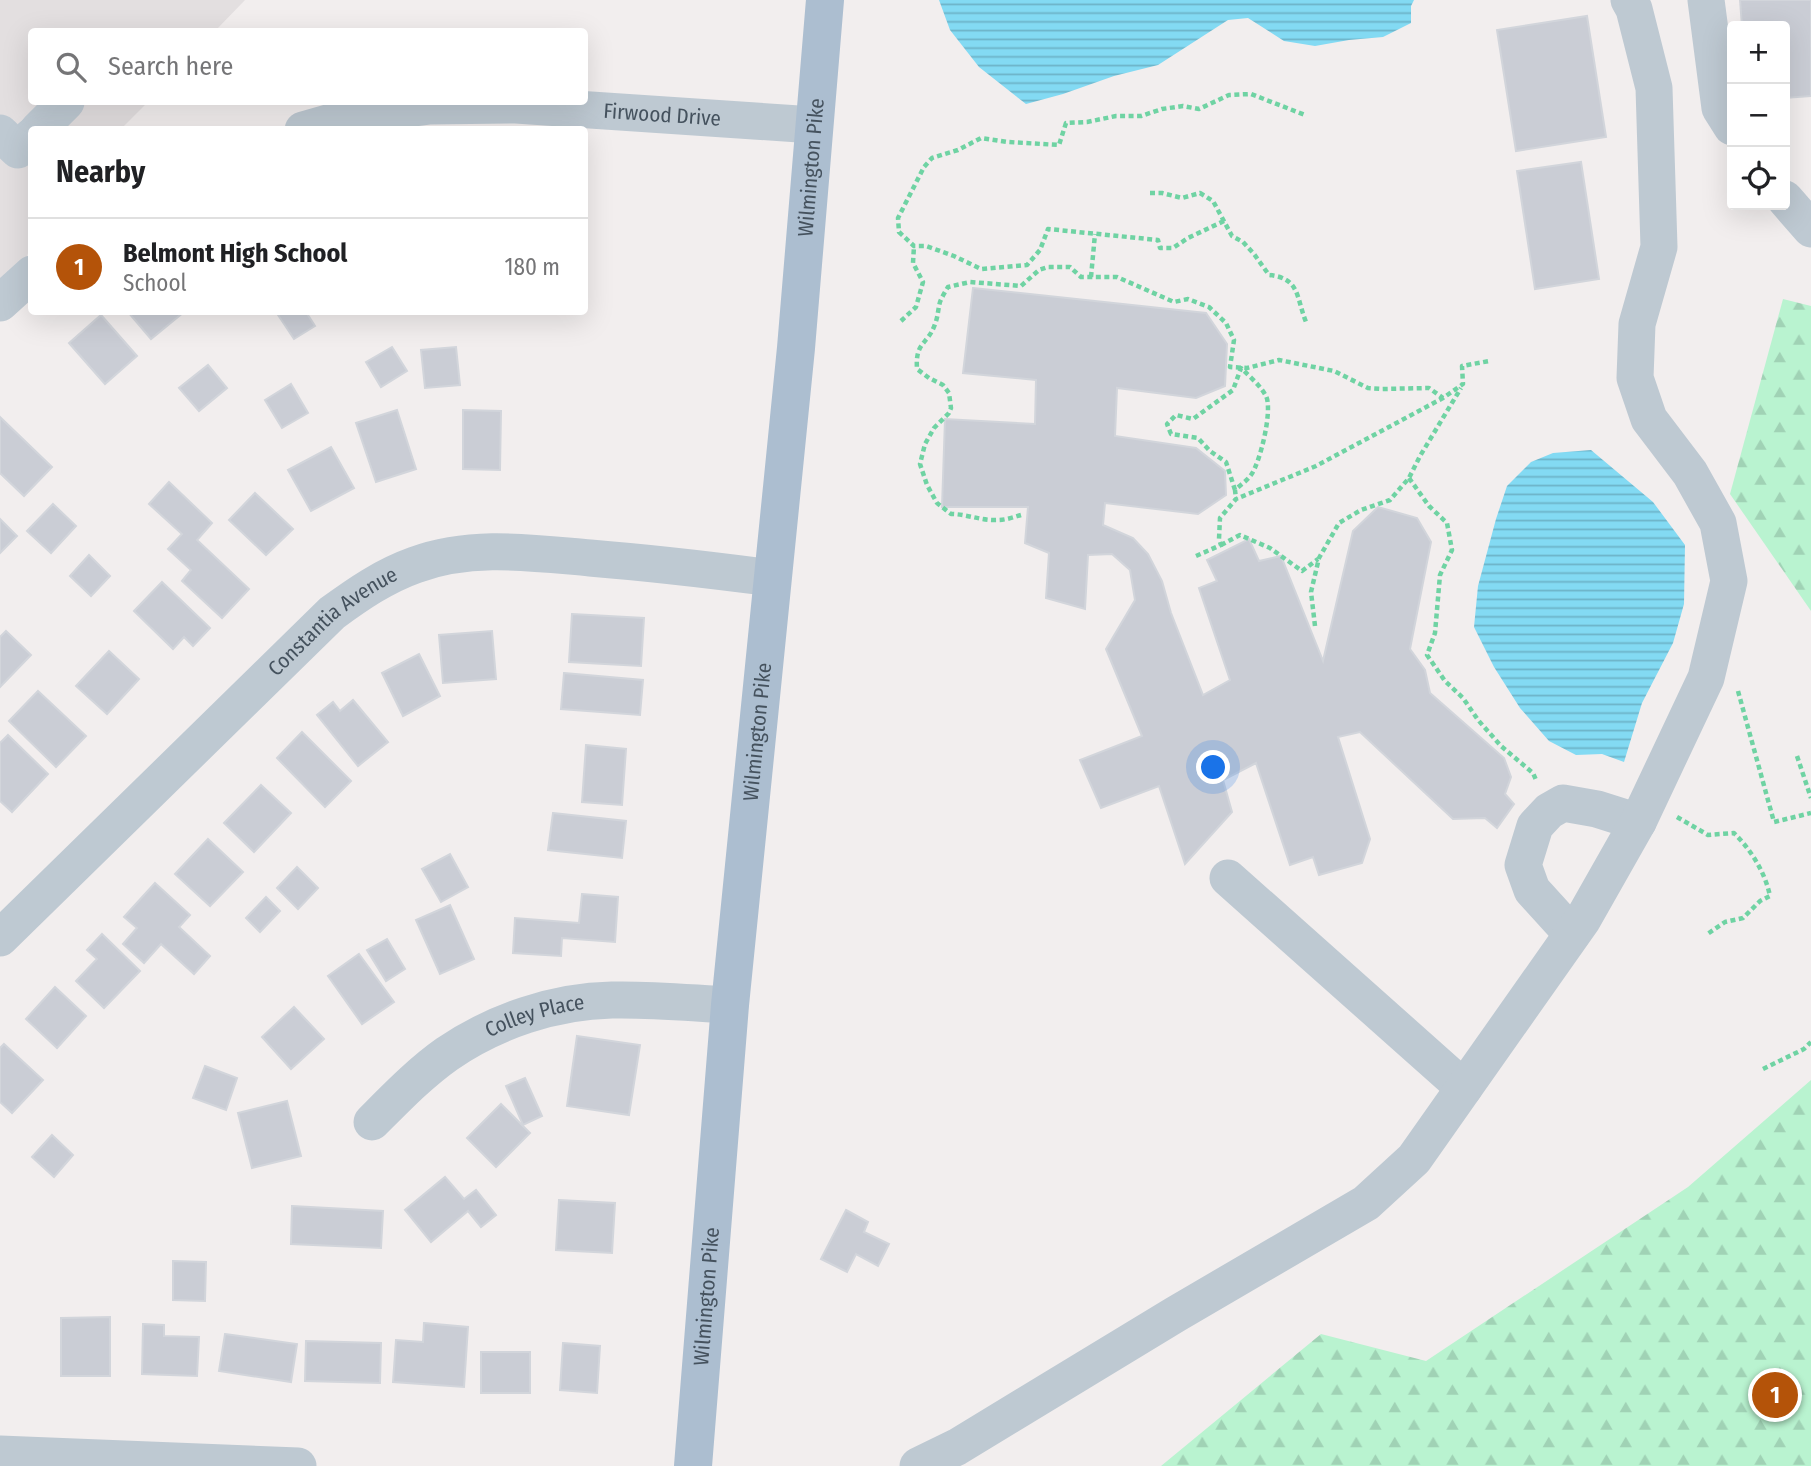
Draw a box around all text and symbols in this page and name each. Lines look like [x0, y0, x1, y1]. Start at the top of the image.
map controls [1727, 21, 1790, 210]
button: + [1727, 21, 1790, 84]
search box [28, 28, 588, 105]
icon: search [52, 48, 90, 86]
text: Search here [108, 51, 233, 82]
button: − [1727, 84, 1790, 147]
street label: Wilmington Pike [792, 97, 830, 238]
street label: Firwood Drive [603, 98, 722, 132]
button: locate [1727, 147, 1790, 210]
text: Nearby [56, 154, 145, 190]
text: Belmont High School [123, 238, 347, 269]
text: 1 [74, 253, 84, 281]
text: 180 m [504, 253, 560, 281]
text: School [123, 269, 187, 297]
street label: Constantia Avenue [262, 561, 402, 681]
street label: Wilmington Pike [738, 661, 777, 802]
your location [1196, 750, 1230, 784]
street label: Colley Place [481, 989, 586, 1043]
street label: Wilmington Pike [688, 1226, 725, 1367]
pin: 1 [1752, 1369, 1798, 1421]

